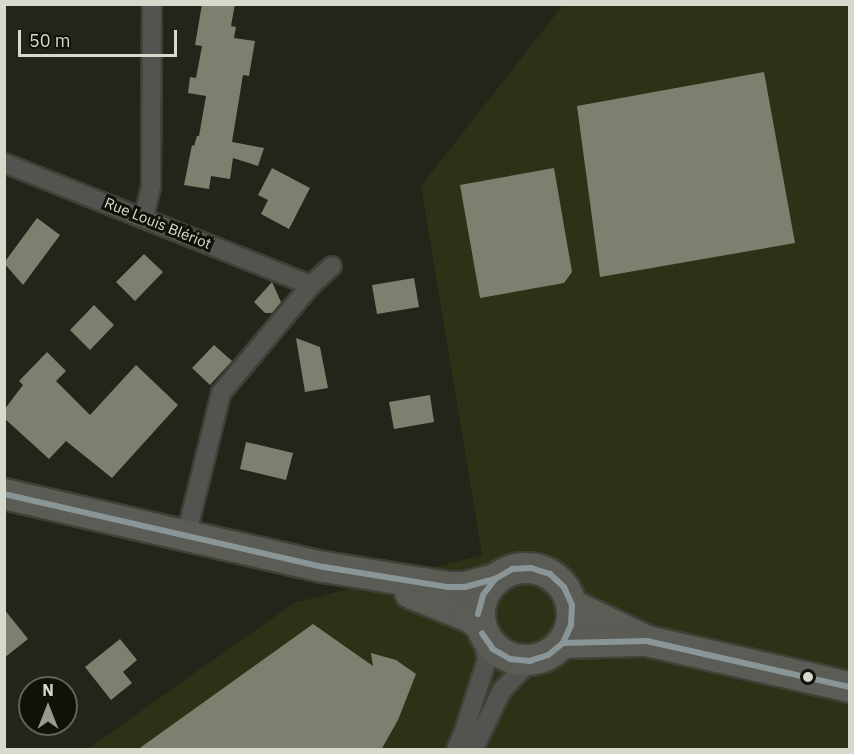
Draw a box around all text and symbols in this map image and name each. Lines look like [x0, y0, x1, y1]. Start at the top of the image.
scale bar [21, 18, 180, 56]
text: 50 m [29, 29, 71, 52]
street label: Rue Louis Blériot [102, 193, 214, 253]
unlabelled marker [802, 671, 814, 683]
north arrow [18, 676, 78, 736]
text: N [42, 680, 54, 700]

